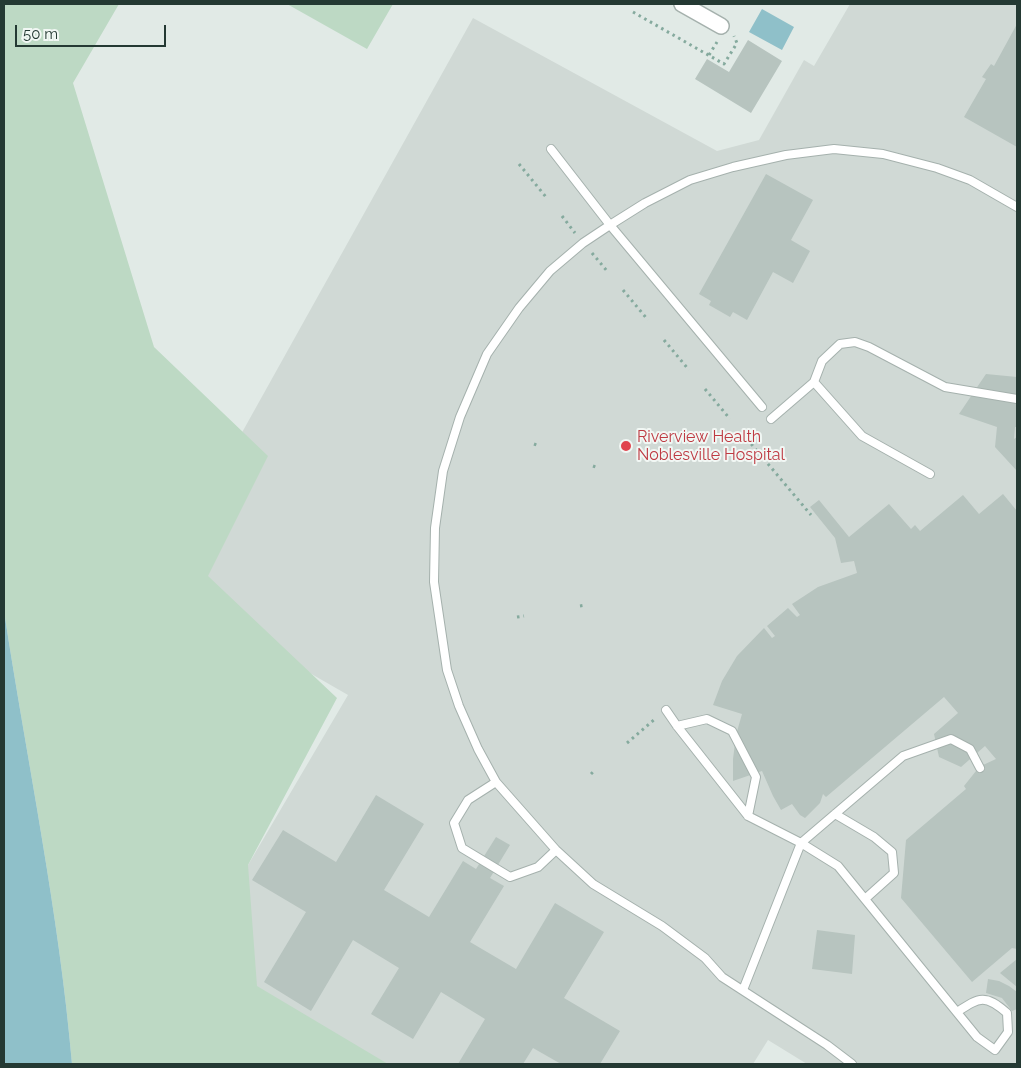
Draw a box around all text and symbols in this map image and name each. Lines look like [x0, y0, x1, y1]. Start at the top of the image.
scale bar [18, 15, 169, 47]
text: 50 m [23, 25, 58, 43]
place label: Riverview Health Noblesville Hospital [637, 427, 785, 465]
marker: Riverview Health Noblesville Hospital [619, 439, 633, 453]

